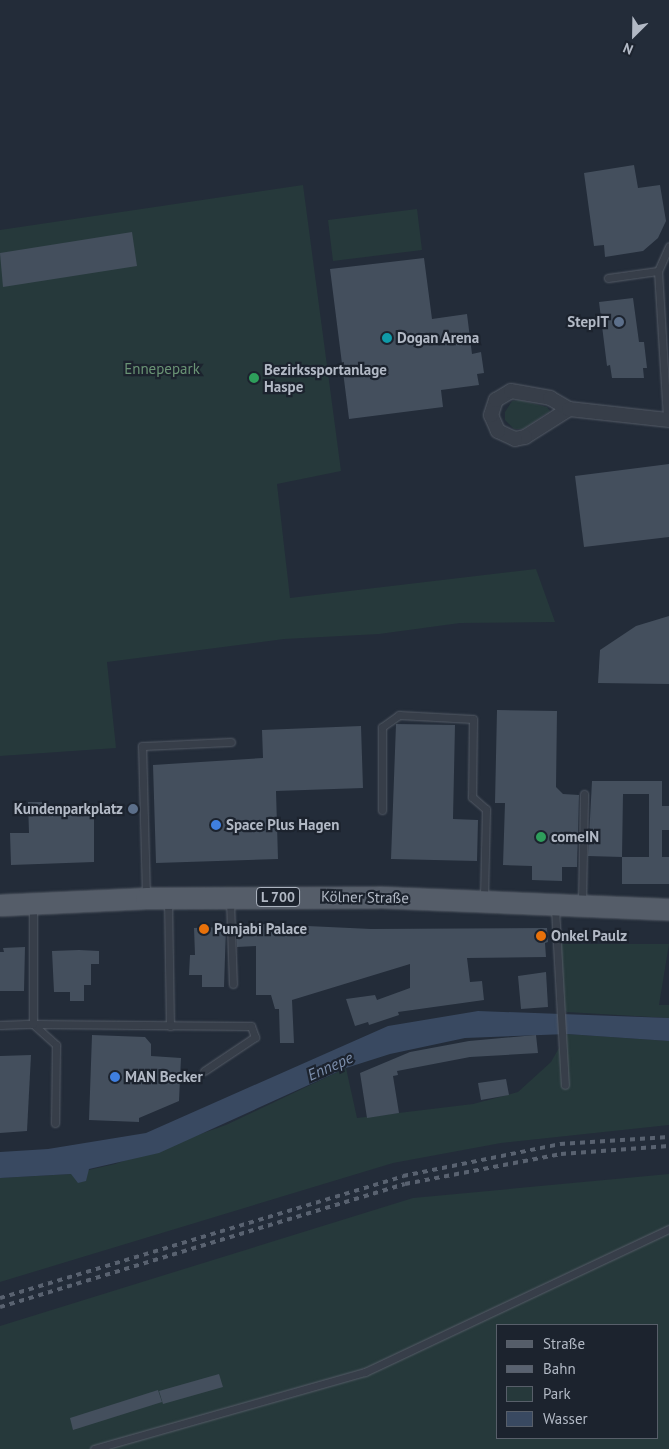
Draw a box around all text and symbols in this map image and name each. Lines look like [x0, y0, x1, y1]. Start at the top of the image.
north arrow [609, 10, 659, 60]
text: N [620, 39, 636, 59]
place label: StepIT [567, 313, 609, 331]
marker: StepIT [613, 316, 625, 328]
place label: Dogan Arena [397, 329, 480, 347]
marker: Dogan Arena [381, 332, 393, 344]
park label: Ennepepark [124, 360, 200, 378]
place label: Bezirkssportanlage Haspe [264, 360, 387, 395]
marker: Bezirkssportanlage Haspe [248, 372, 260, 384]
place label: Kundenparkplatz [14, 800, 123, 818]
marker: Kundenparkplatz [127, 803, 139, 815]
place label: Space Plus Hagen [226, 816, 339, 834]
marker: Space Plus Hagen [210, 819, 222, 831]
place label: comeIN [551, 828, 599, 846]
marker: comeIN [535, 831, 547, 843]
road number: L 700 [256, 886, 300, 909]
street label: Kölner Straße [321, 887, 409, 907]
place label: Punjabi Palace [214, 920, 307, 938]
marker: Punjabi Palace [198, 923, 210, 935]
place label: Onkel Paulz [551, 927, 627, 945]
marker: Onkel Paulz [535, 930, 547, 942]
water label: Ennepe [304, 1048, 356, 1084]
place label: MAN Becker [125, 1068, 203, 1086]
marker: MAN Becker [109, 1071, 121, 1083]
legend [497, 1324, 659, 1439]
text: Straße [543, 1334, 585, 1353]
text: Bahn [543, 1359, 576, 1378]
text: Park [543, 1384, 571, 1403]
text: Wasser [543, 1409, 588, 1428]

